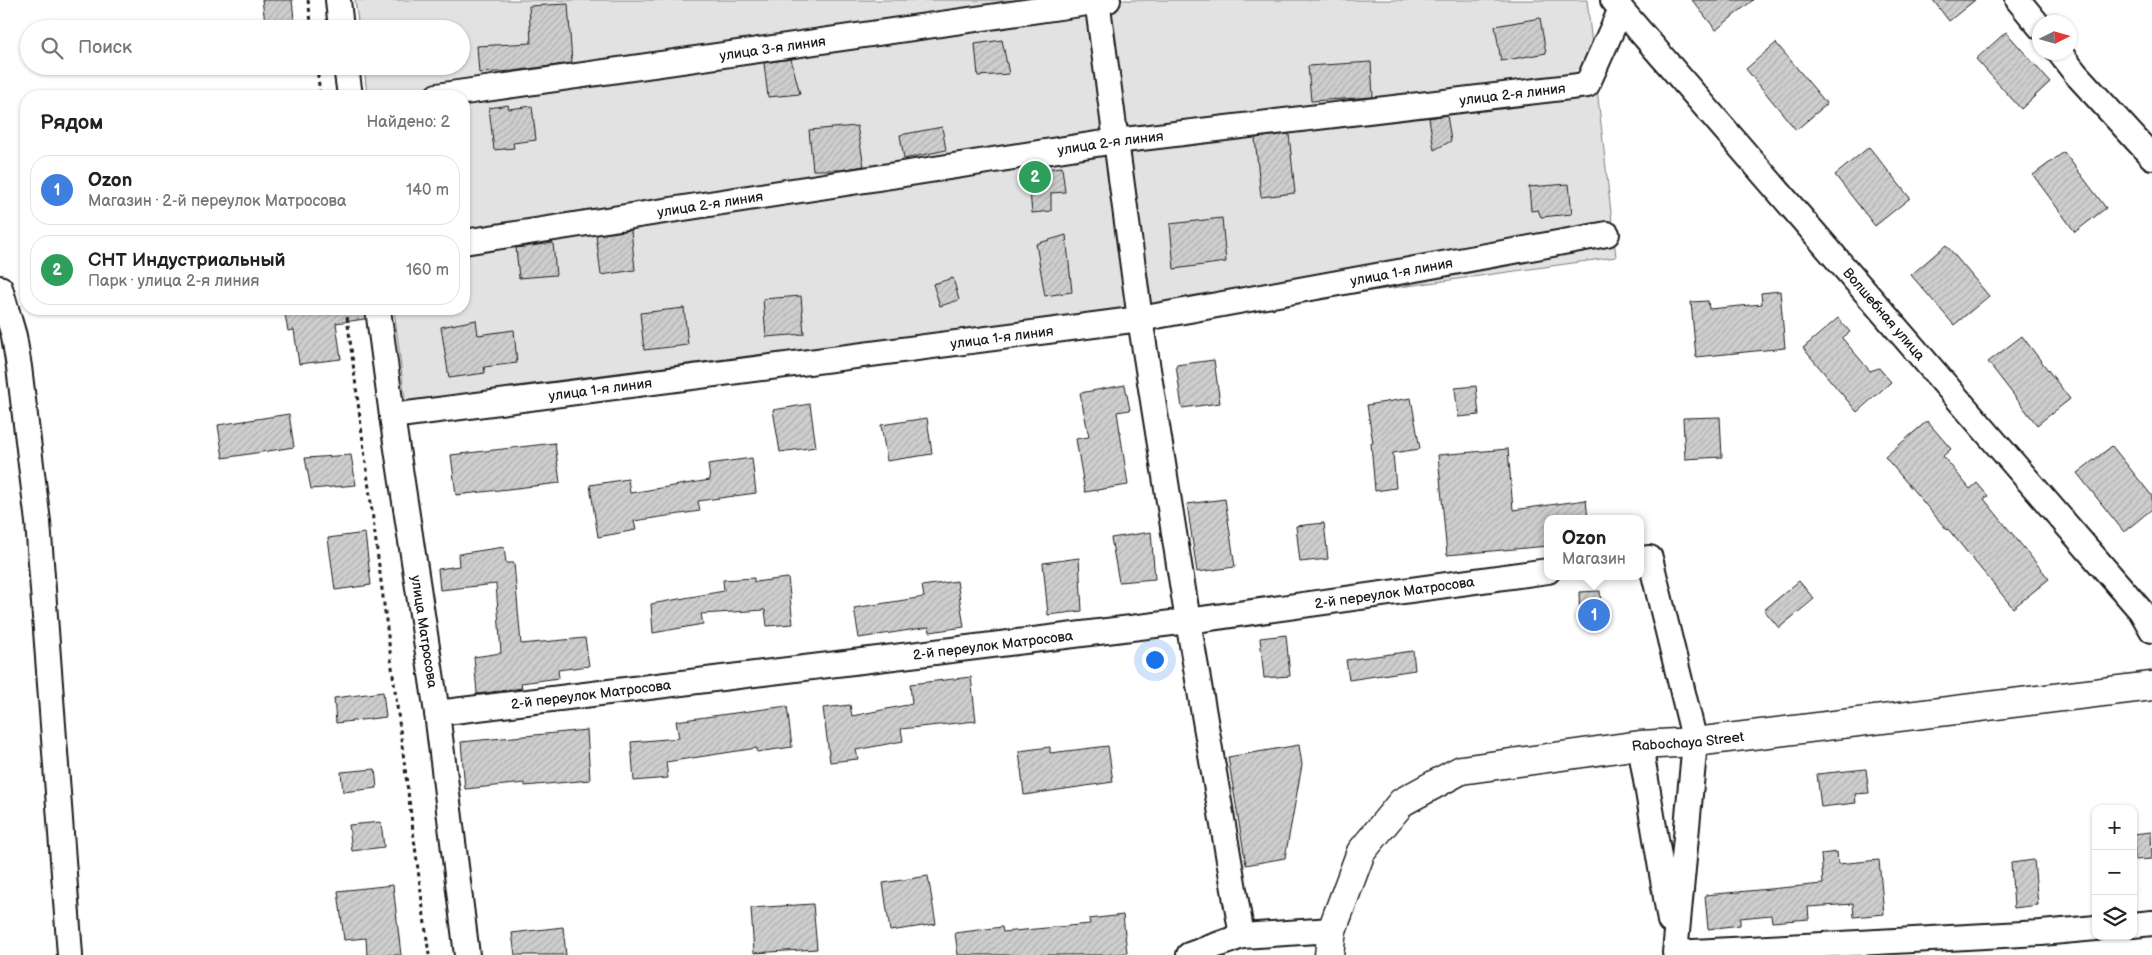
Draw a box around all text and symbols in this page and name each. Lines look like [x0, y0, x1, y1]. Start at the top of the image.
north arrow [2032, 15, 2077, 60]
search box [20, 20, 470, 75]
street label: улица 3-я линия [718, 32, 827, 64]
icon: search [38, 34, 66, 62]
text: Поиск [78, 36, 132, 59]
street label: улица 2-я линия [1458, 79, 1567, 109]
text: Рядом [40, 110, 103, 135]
text: Найдено: 2 [366, 113, 450, 132]
street label: улица 2-я линия [1056, 127, 1165, 158]
pin: 2 [1019, 158, 1051, 196]
text: Ozon [88, 169, 132, 192]
text: 1 [54, 181, 60, 200]
text: 140 m [406, 181, 449, 200]
street label: улица 2-я линия [656, 187, 764, 220]
text: Магазин · 2-й переулок Матросова [88, 192, 346, 211]
text: СНТ Индустриальный [88, 249, 286, 272]
street label: улица 1-я линия [1349, 254, 1454, 289]
text: 2 [52, 261, 62, 280]
text: 160 m [406, 261, 449, 280]
street label: Волшебная улица [1840, 264, 1929, 364]
text: Парк · улица 2-я линия [88, 272, 259, 291]
street label: улица 1-я линия [949, 322, 1055, 352]
street label: улица 1-я линия [548, 374, 653, 404]
popup [1544, 515, 1644, 580]
text: Ozon [1562, 527, 1606, 550]
text: Магазин [1562, 550, 1626, 569]
street label: 2-й переулок Матросова [1313, 573, 1476, 612]
street label: улица Матросова [408, 574, 442, 690]
pin: 1 [1578, 596, 1610, 634]
street label: 2-й переулок Матросова [912, 627, 1075, 663]
your location [1142, 647, 1168, 673]
street label: 2-й переулок Матросова [510, 676, 673, 712]
street label: Rabochaya Street [1631, 727, 1746, 755]
map controls [2092, 805, 2137, 940]
button: + [2092, 805, 2137, 850]
button: − [2092, 850, 2137, 895]
button: layers [2092, 895, 2137, 940]

